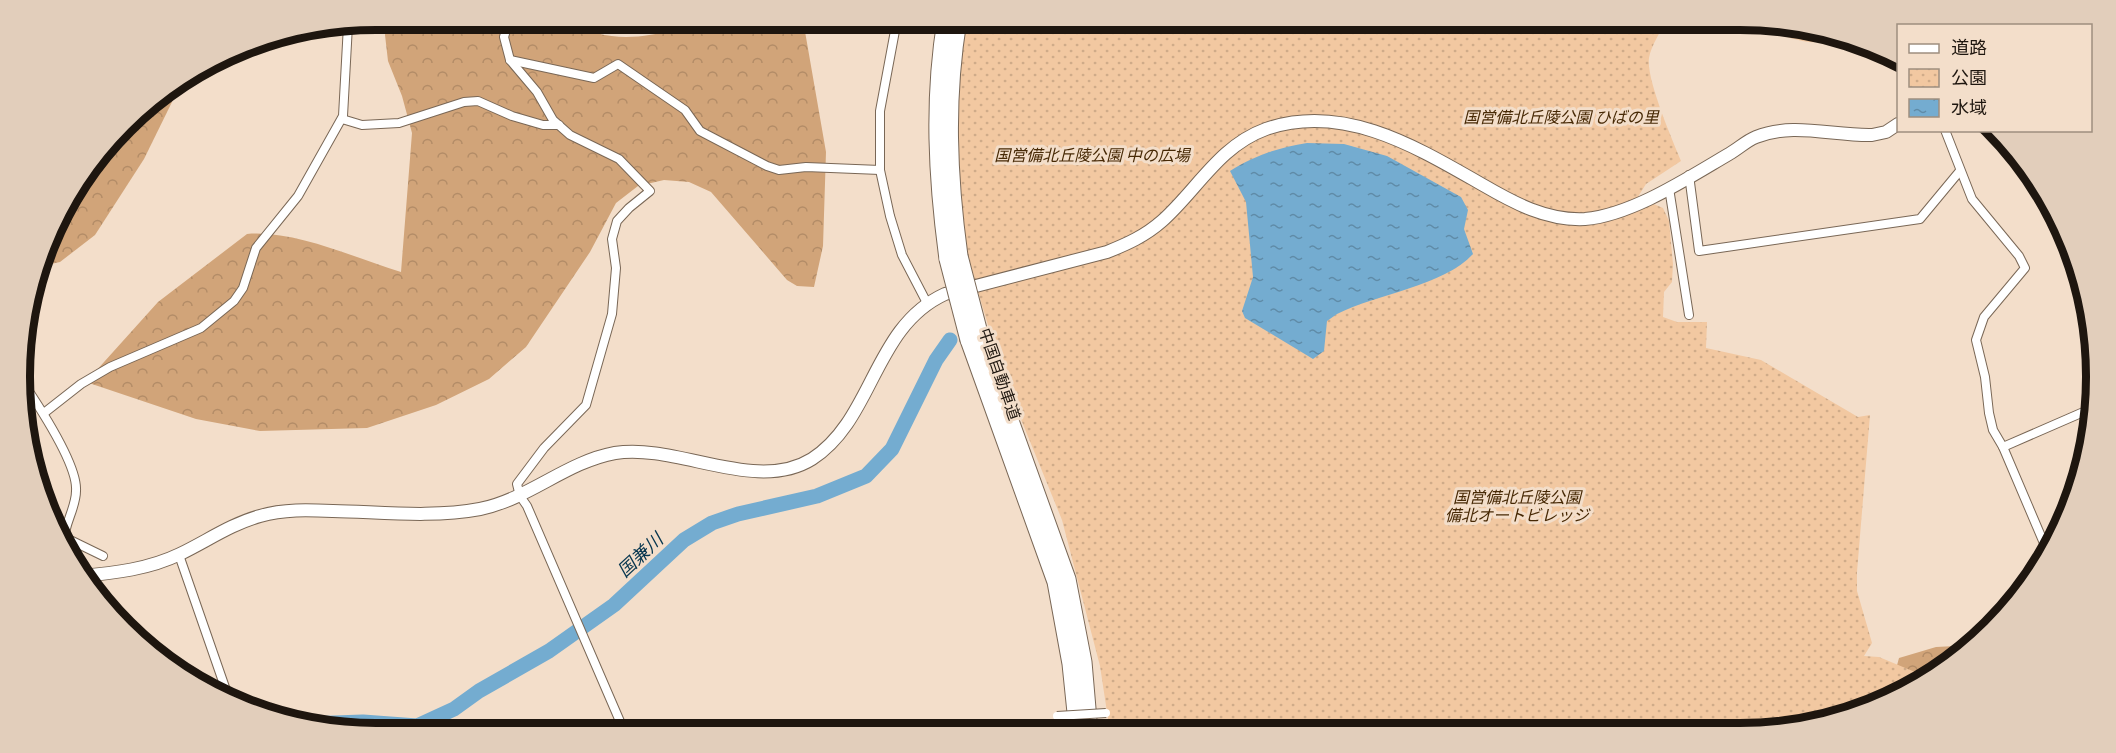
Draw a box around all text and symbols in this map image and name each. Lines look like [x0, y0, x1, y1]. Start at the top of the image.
legend [1897, 24, 2092, 132]
text: 道路 [1951, 35, 1987, 60]
text: 公園 [1951, 65, 1987, 90]
text: 水域 [1951, 95, 1987, 120]
park label: 国営備北丘陵公園 ひばの里 [1463, 106, 1660, 128]
park label: 国営備北丘陵公園 中の広場 [994, 144, 1192, 166]
street label: 中国自動車道 [974, 325, 1026, 423]
park label: 国営備北丘陵公園 備北オートビレッジ [1445, 486, 1591, 526]
water label: 国兼川 [612, 526, 670, 583]

